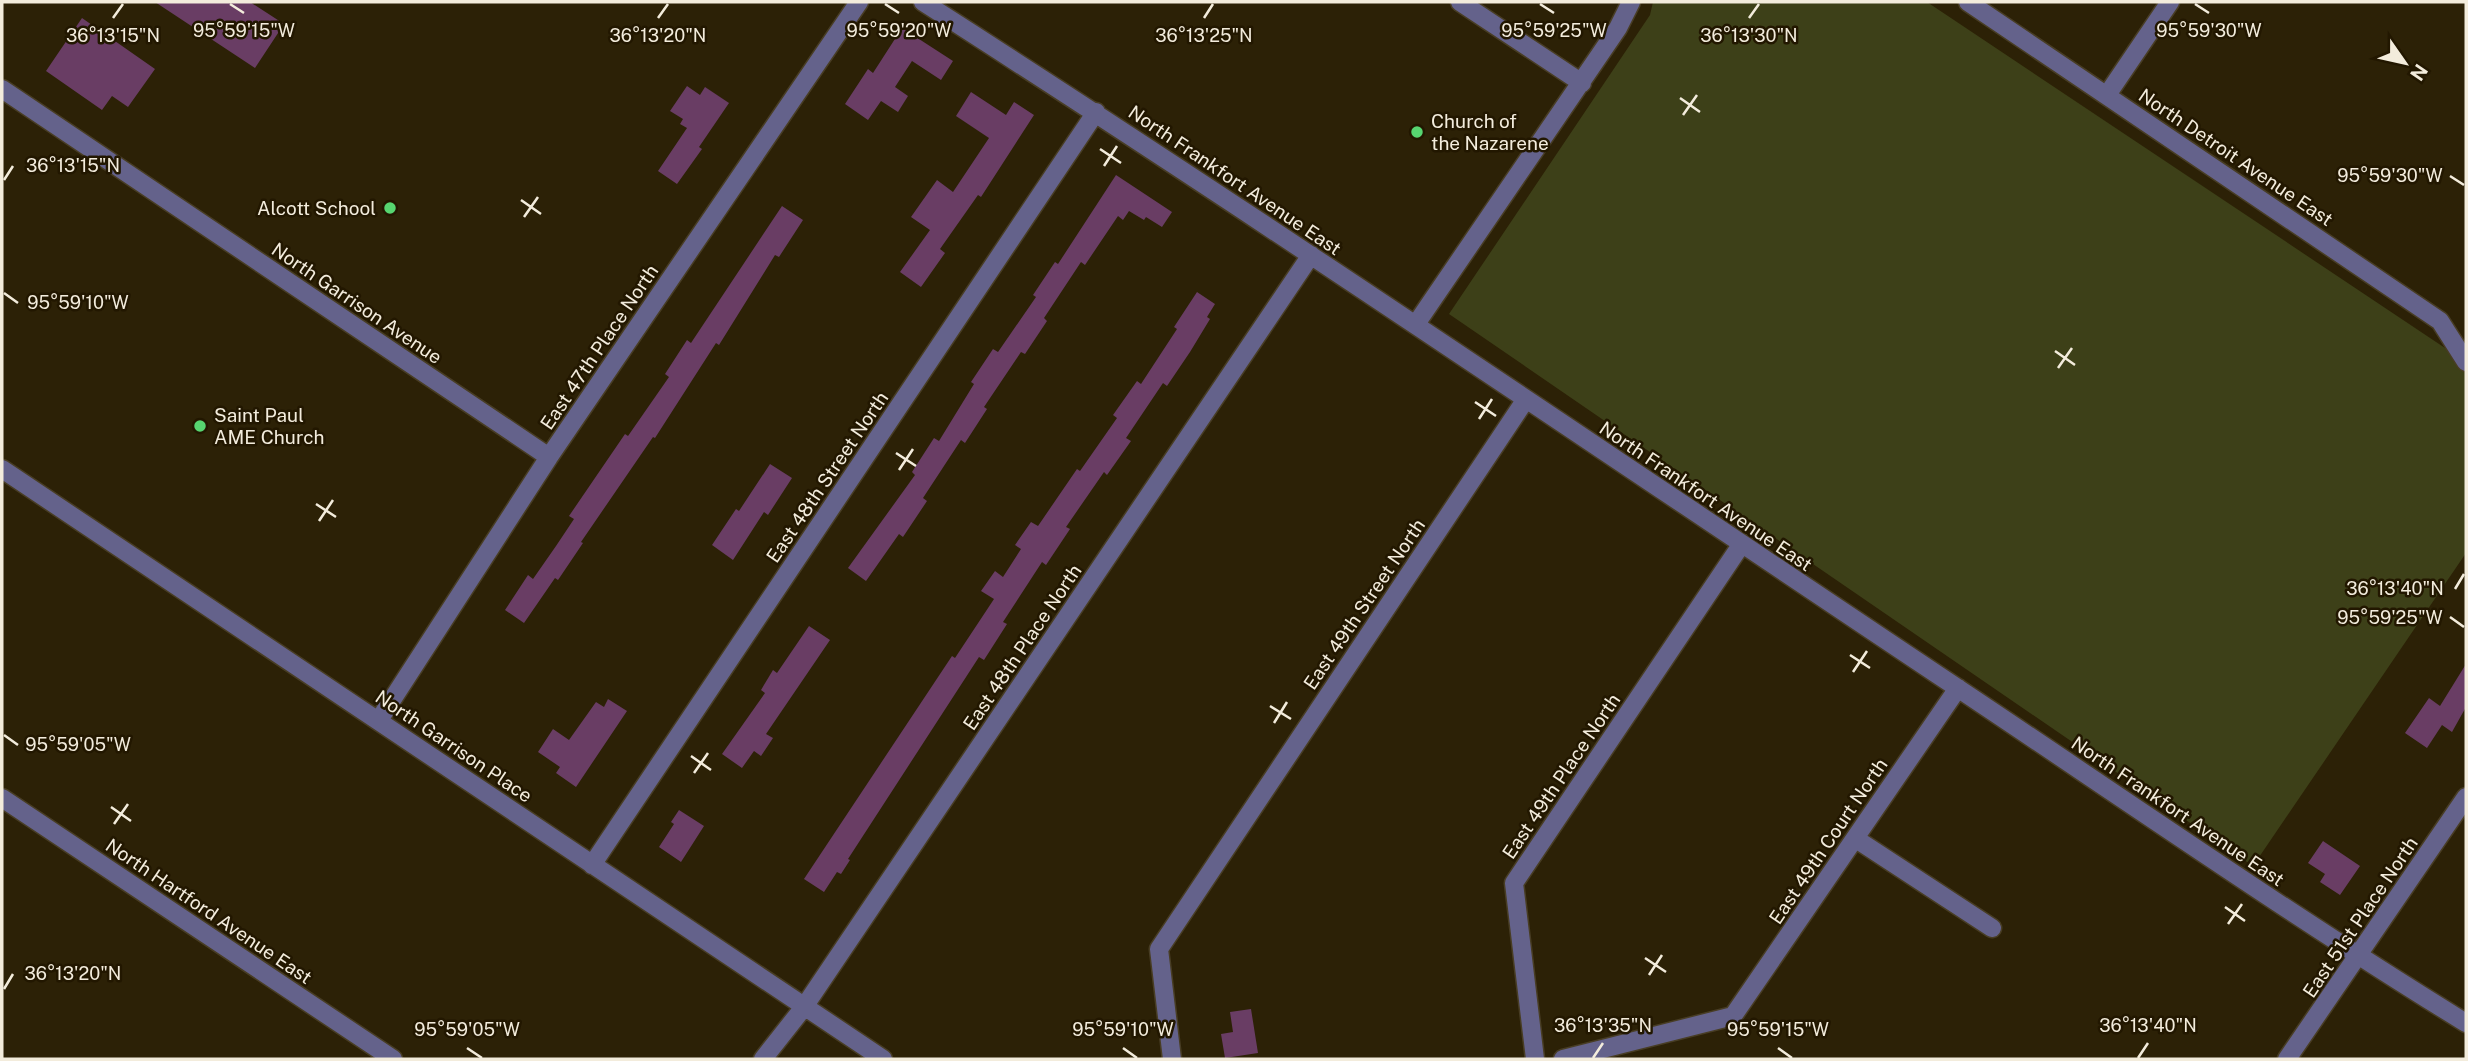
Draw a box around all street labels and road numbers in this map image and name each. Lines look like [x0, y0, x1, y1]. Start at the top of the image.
street label: North Detroit Avenue East [2135, 84, 2337, 230]
street label: North Frankfort Avenue East [1125, 101, 1345, 259]
street label: North Garrison Avenue [268, 238, 446, 368]
street label: East 47th Place North [536, 260, 662, 434]
street label: East 48th Street North [762, 387, 892, 567]
street label: North Frankfort Avenue East [1596, 417, 1816, 575]
street label: East 49th Street North [1299, 515, 1429, 693]
street label: East 48th Place North [958, 560, 1086, 734]
street label: North Garrison Place [371, 685, 537, 807]
street label: East 49th Place North [1498, 689, 1624, 863]
street label: North Frankfort Avenue East [2068, 732, 2288, 890]
street label: East 49th Court North [1764, 754, 1892, 928]
street label: East 51st Place North [2298, 832, 2422, 1002]
street label: North Hartford Avenue East [102, 834, 316, 988]

